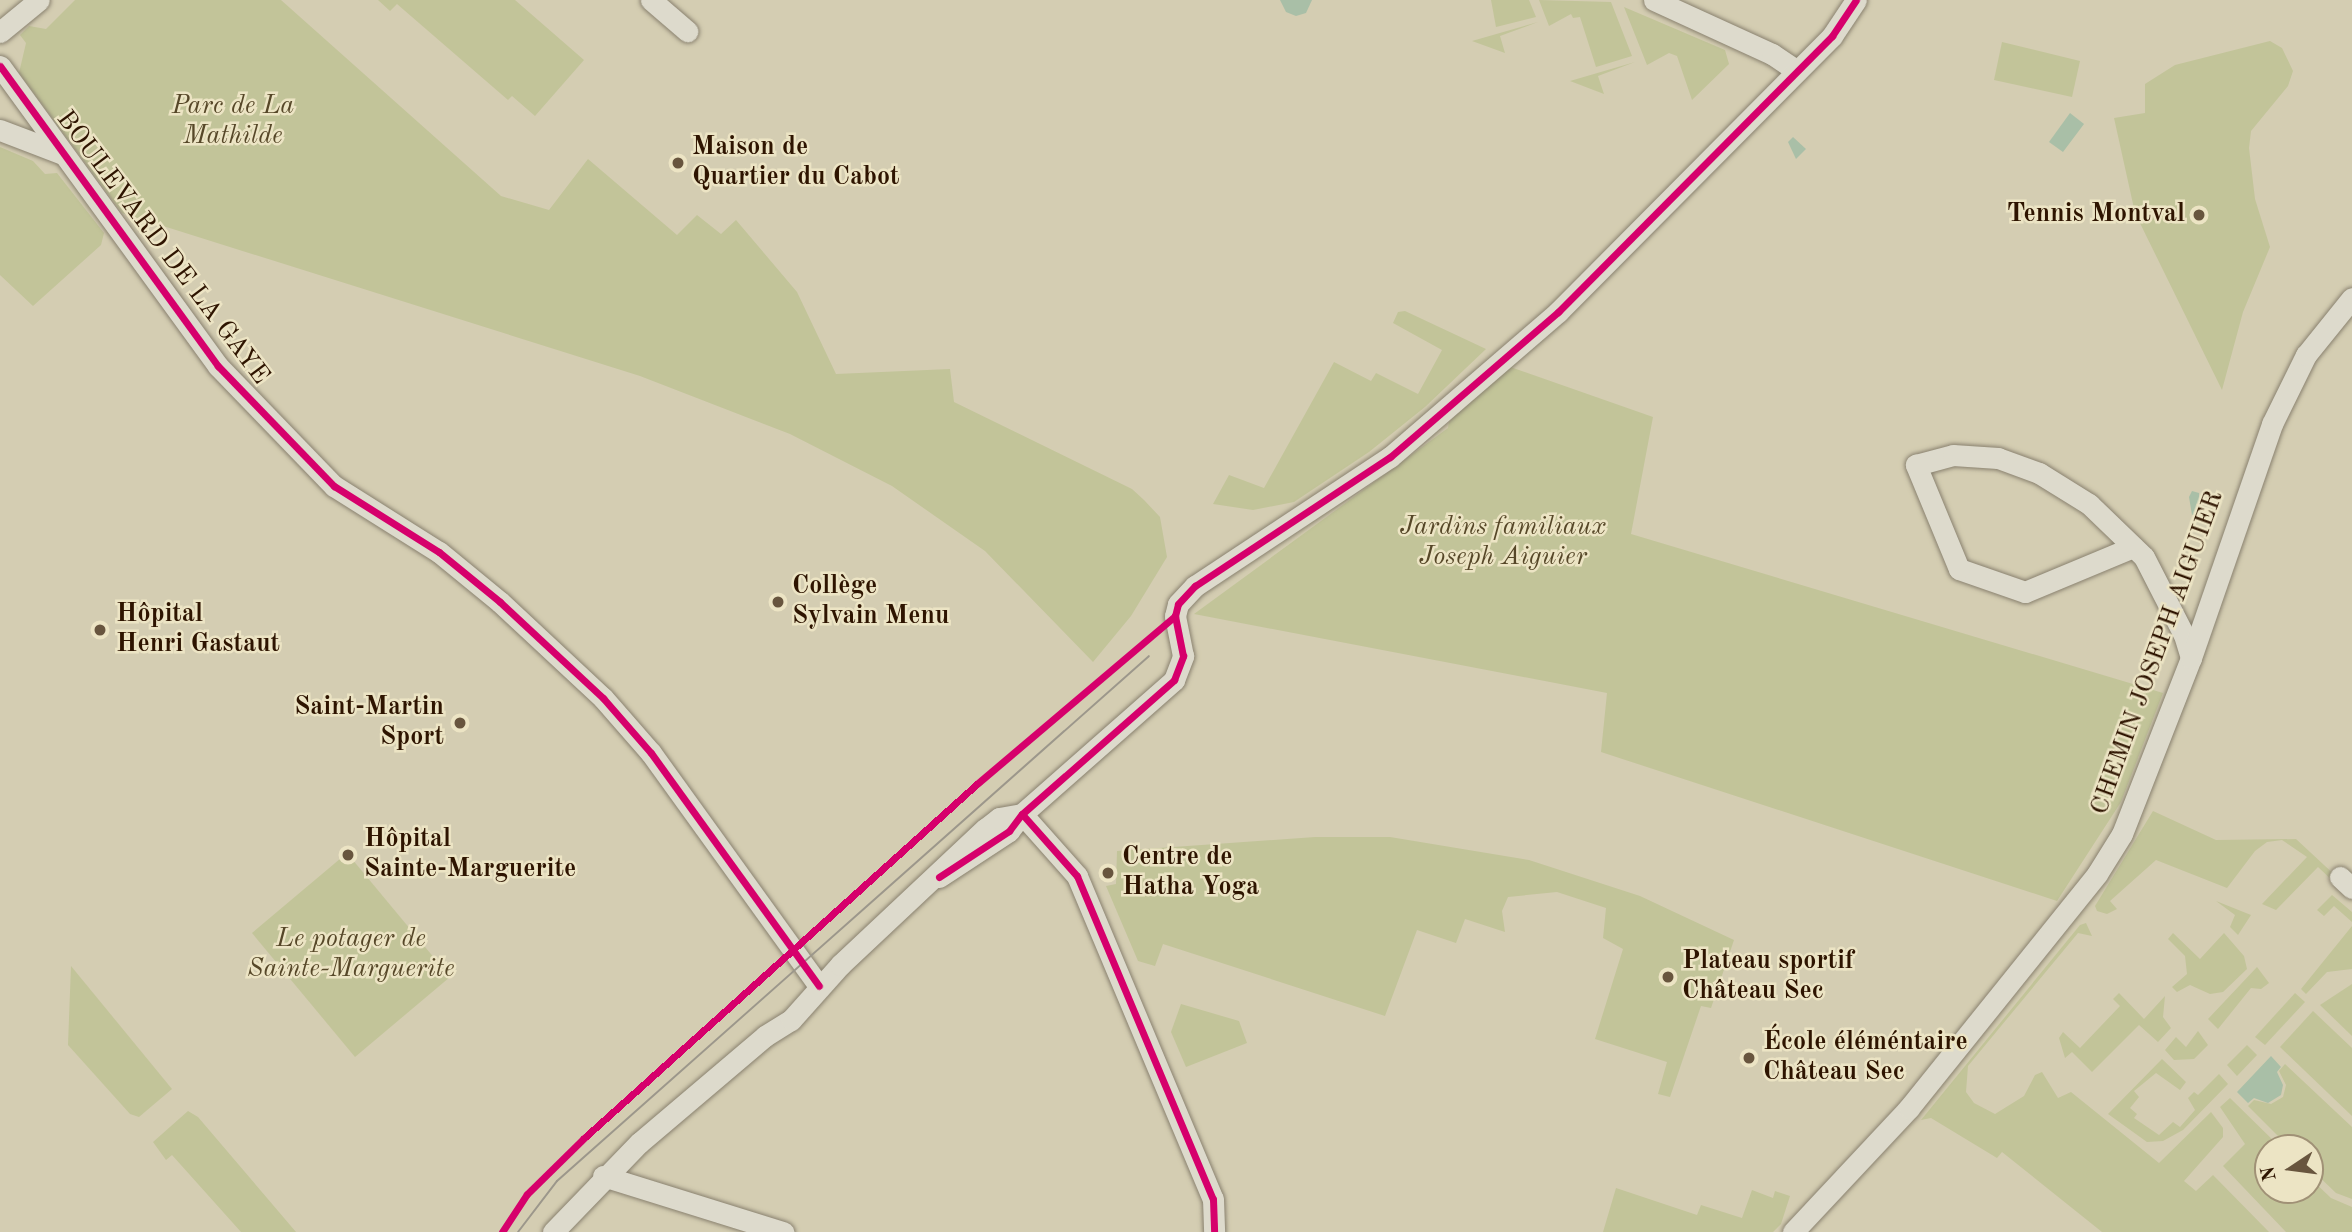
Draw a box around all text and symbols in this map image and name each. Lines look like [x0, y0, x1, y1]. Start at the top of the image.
park label: Parc de La Mathilde [172, 91, 294, 152]
street label: BOULEVARD DE LA GAYE [49, 105, 275, 391]
place label: Maison de Quartier du Cabot [692, 132, 900, 194]
marker: Maison de Quartier du Cabot [670, 155, 686, 171]
place label: Tennis Montval [2007, 199, 2185, 231]
marker: Tennis Montval [2191, 207, 2207, 223]
street label: CHEMIN JOSEPH AIGUIER [2085, 487, 2231, 819]
park label: Jardins familiaux Joseph Aiguier [1400, 512, 1606, 574]
place label: Collège Sylvain Menu [792, 571, 949, 632]
marker: Collège Sylvain Menu [770, 594, 786, 610]
place label: Hôpital Henri Gastaut [116, 599, 280, 660]
marker: Hôpital Henri Gastaut [90, 620, 110, 640]
place label: Saint-Martin Sport [294, 692, 444, 754]
marker: Saint-Martin Sport [450, 713, 470, 733]
place label: Hôpital Sainte-Marguerite [364, 824, 576, 886]
place label: Centre de Hatha Yoga [1122, 842, 1259, 903]
marker: Hôpital Sainte-Marguerite [338, 845, 358, 865]
marker: Centre de Hatha Yoga [1100, 865, 1116, 881]
park label: Le potager de Sainte-Marguerite [247, 924, 455, 986]
place label: Plateau sportif Château Sec [1682, 946, 1854, 1007]
marker: Plateau sportif Château Sec [1660, 969, 1676, 985]
place label: École éléméntaire Château Sec [1763, 1027, 1968, 1088]
marker: École éléméntaire Château Sec [1741, 1050, 1757, 1066]
north arrow [2254, 1134, 2324, 1204]
text: N [2259, 1164, 2281, 1183]

